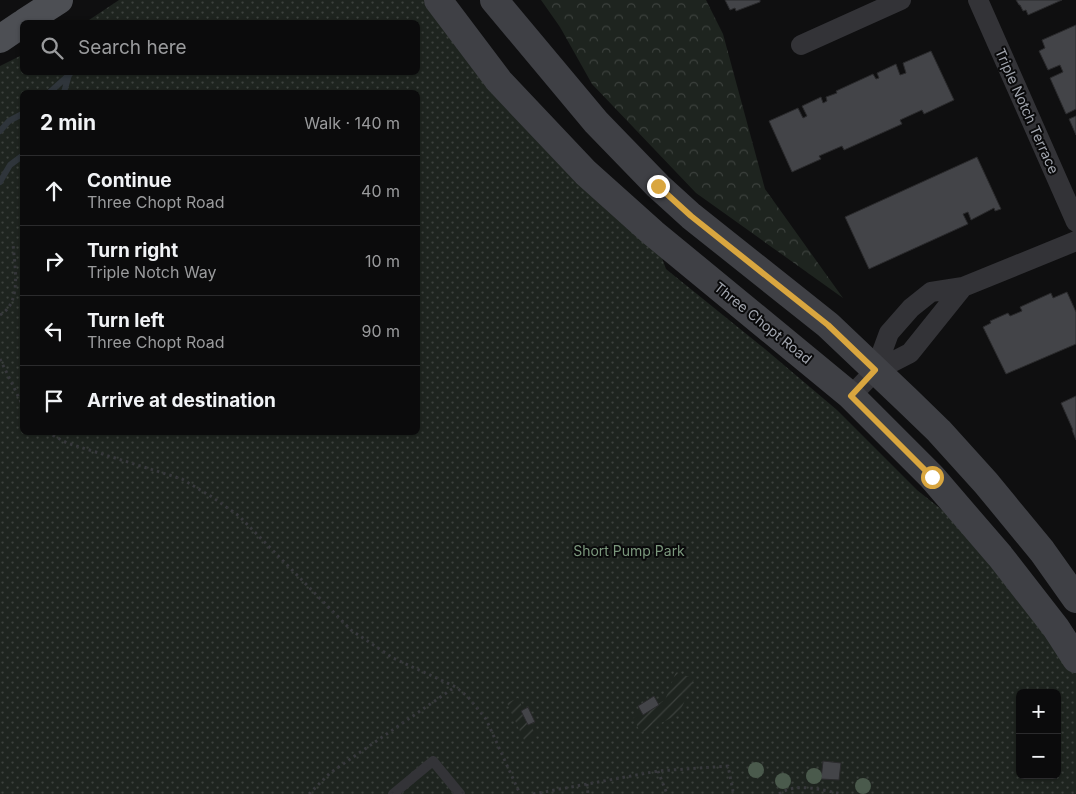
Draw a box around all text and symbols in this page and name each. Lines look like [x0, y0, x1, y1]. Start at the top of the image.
search box [20, 20, 420, 75]
icon: search [38, 34, 66, 62]
text: Search here [78, 36, 187, 59]
street label: Triple Notch Terrace [992, 45, 1063, 176]
text: 2 min [40, 110, 96, 135]
text: Walk · 140 m [304, 113, 400, 133]
text: Continue [87, 169, 172, 192]
route end [647, 175, 670, 198]
icon: ahead [40, 177, 68, 205]
text: 40 m [361, 181, 400, 201]
text: Three Chopt Road [87, 192, 225, 212]
text: Turn right [87, 239, 178, 262]
icon: right [40, 247, 68, 275]
text: 10 m [365, 251, 400, 271]
text: Triple Notch Way [87, 262, 217, 282]
street label: Three Chopt Road [711, 278, 815, 367]
text: Turn left [87, 309, 165, 332]
icon: left [40, 317, 68, 345]
text: 90 m [361, 321, 400, 341]
text: Three Chopt Road [87, 332, 225, 352]
icon: arrive [40, 387, 68, 415]
text: Arrive at destination [87, 389, 276, 412]
route start [921, 466, 944, 489]
park label: Short Pump Park [573, 542, 685, 559]
map controls [1016, 689, 1061, 779]
button: + [1016, 689, 1061, 734]
button: − [1016, 734, 1061, 779]

